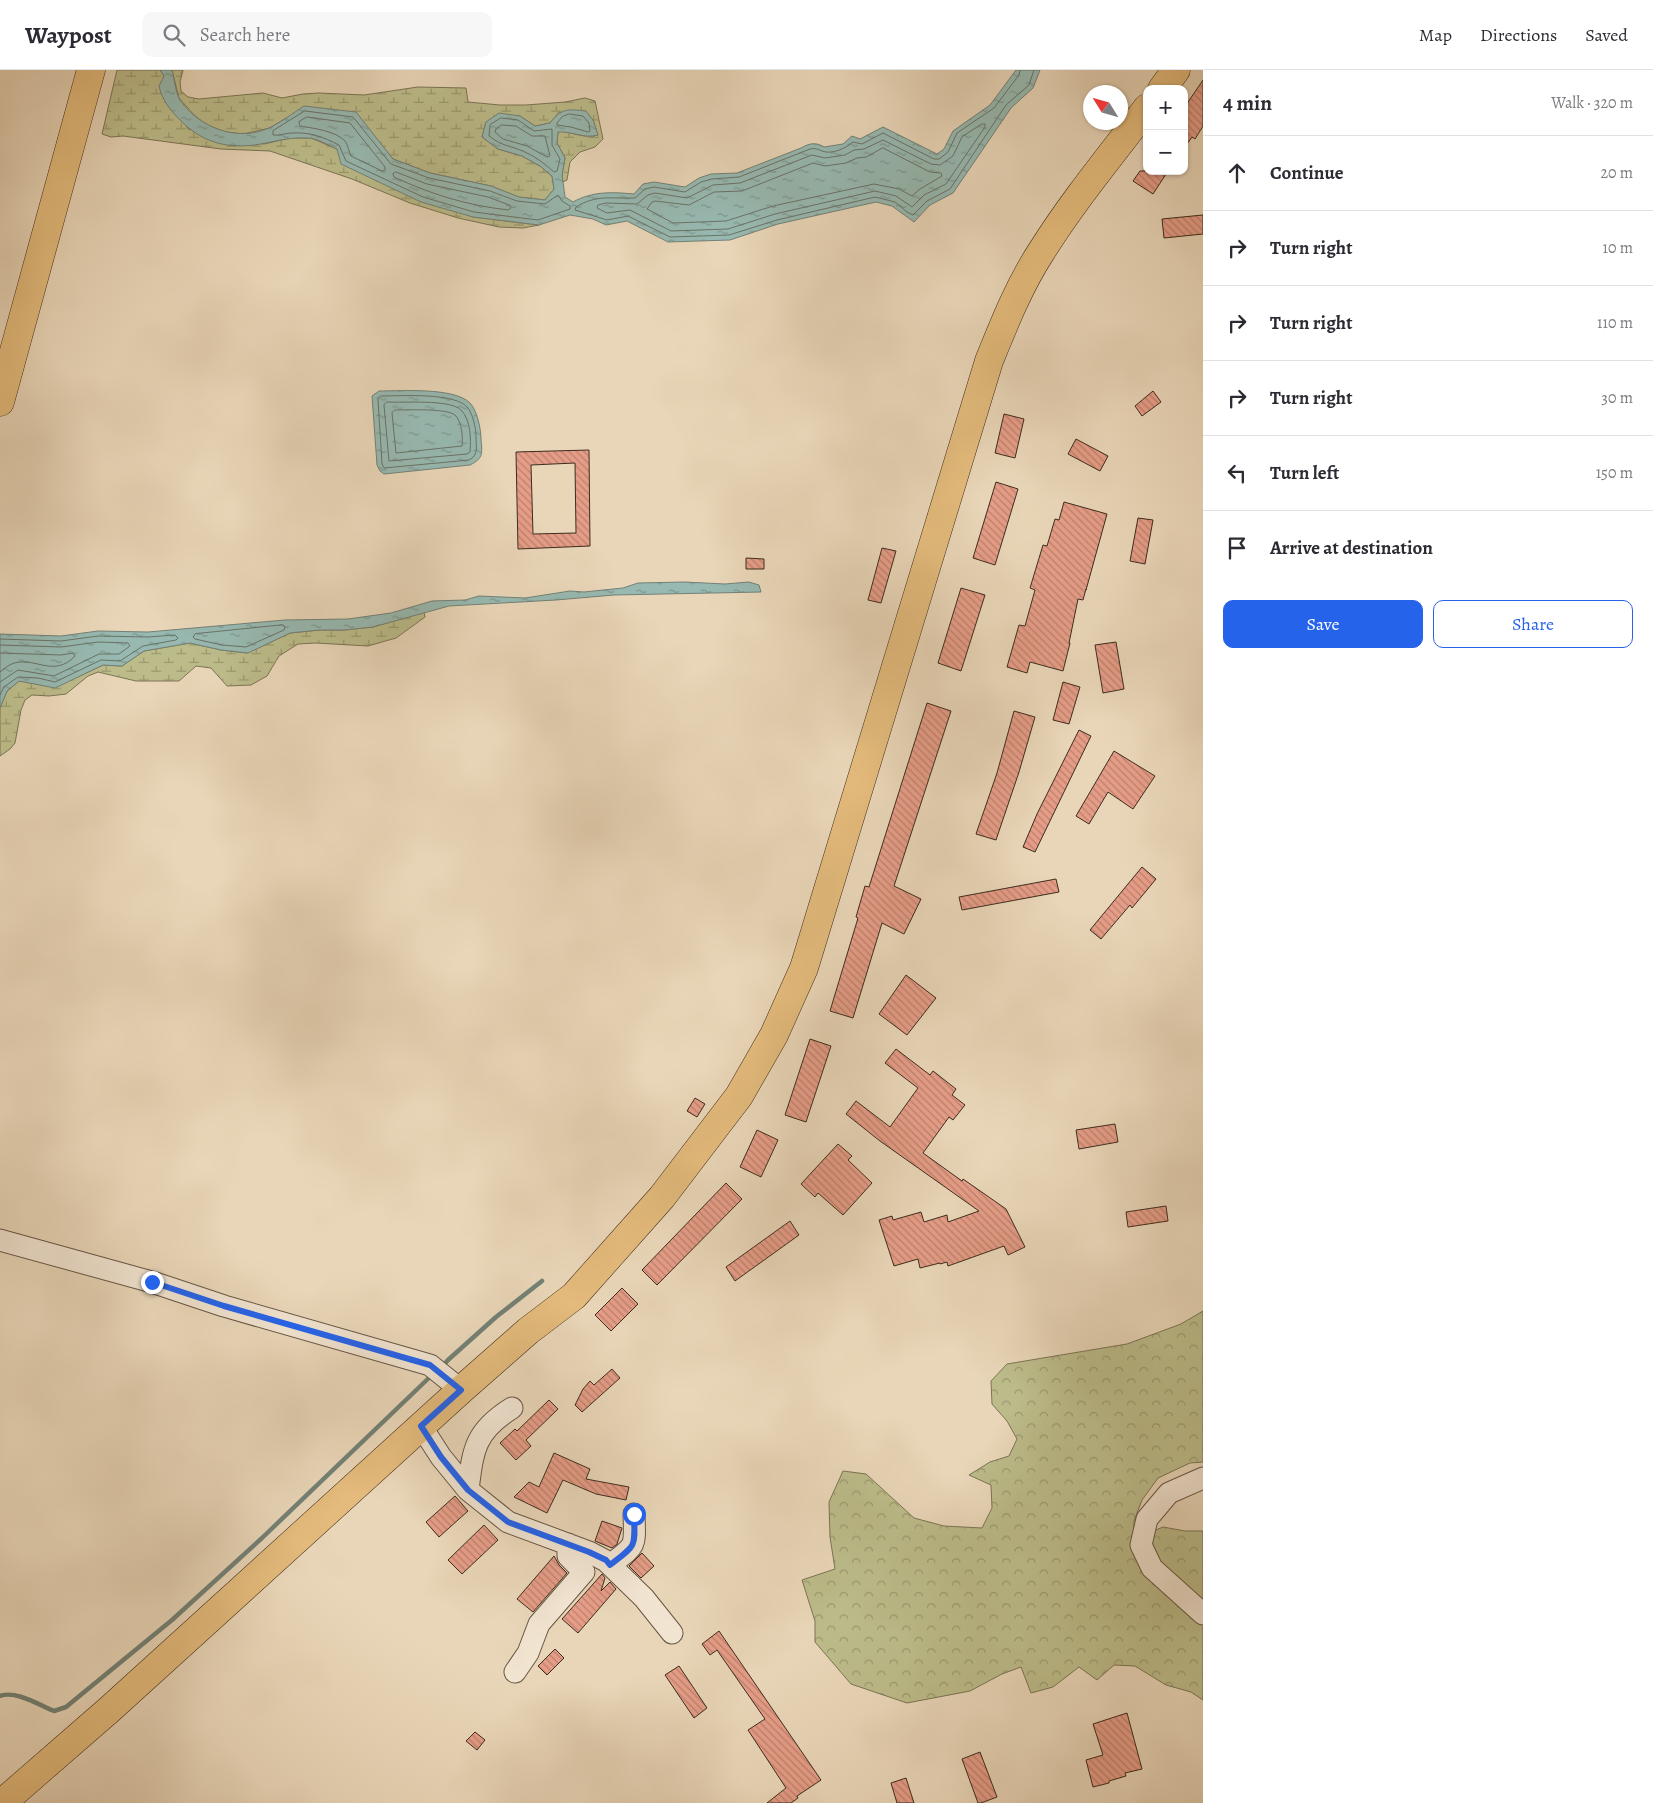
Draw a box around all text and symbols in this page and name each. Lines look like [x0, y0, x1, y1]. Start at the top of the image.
search box [142, 12, 492, 57]
text: Waypost [25, 19, 112, 51]
icon: search [160, 21, 188, 49]
text: Search here [200, 22, 290, 48]
text: Map [1419, 23, 1452, 47]
text: Directions [1480, 23, 1557, 47]
text: Saved [1585, 23, 1628, 47]
north arrow [1083, 85, 1128, 130]
map controls [1143, 85, 1188, 175]
button: + [1143, 85, 1188, 130]
text: 4 min [1223, 89, 1272, 117]
text: Walk · 320 m [1551, 92, 1633, 114]
button: − [1143, 130, 1188, 175]
icon: ahead [1223, 159, 1251, 187]
text: Continue [1270, 160, 1344, 186]
text: 20 m [1600, 162, 1633, 184]
icon: right [1223, 234, 1251, 262]
text: Turn right [1270, 235, 1352, 261]
text: 10 m [1603, 237, 1633, 259]
icon: right [1223, 309, 1251, 337]
text: Turn right [1270, 310, 1352, 336]
text: 110 m [1597, 312, 1633, 334]
icon: right [1223, 384, 1251, 412]
text: Turn right [1270, 385, 1352, 411]
text: 30 m [1601, 387, 1633, 409]
icon: left [1223, 459, 1251, 487]
text: Turn left [1270, 460, 1339, 486]
text: 150 m [1596, 462, 1633, 484]
icon: arrive [1223, 534, 1251, 562]
text: Arrive at destination [1270, 535, 1433, 561]
button: Save [1223, 600, 1423, 648]
button: Share [1433, 600, 1633, 648]
route end [141, 1271, 164, 1294]
route start [623, 1503, 646, 1526]

